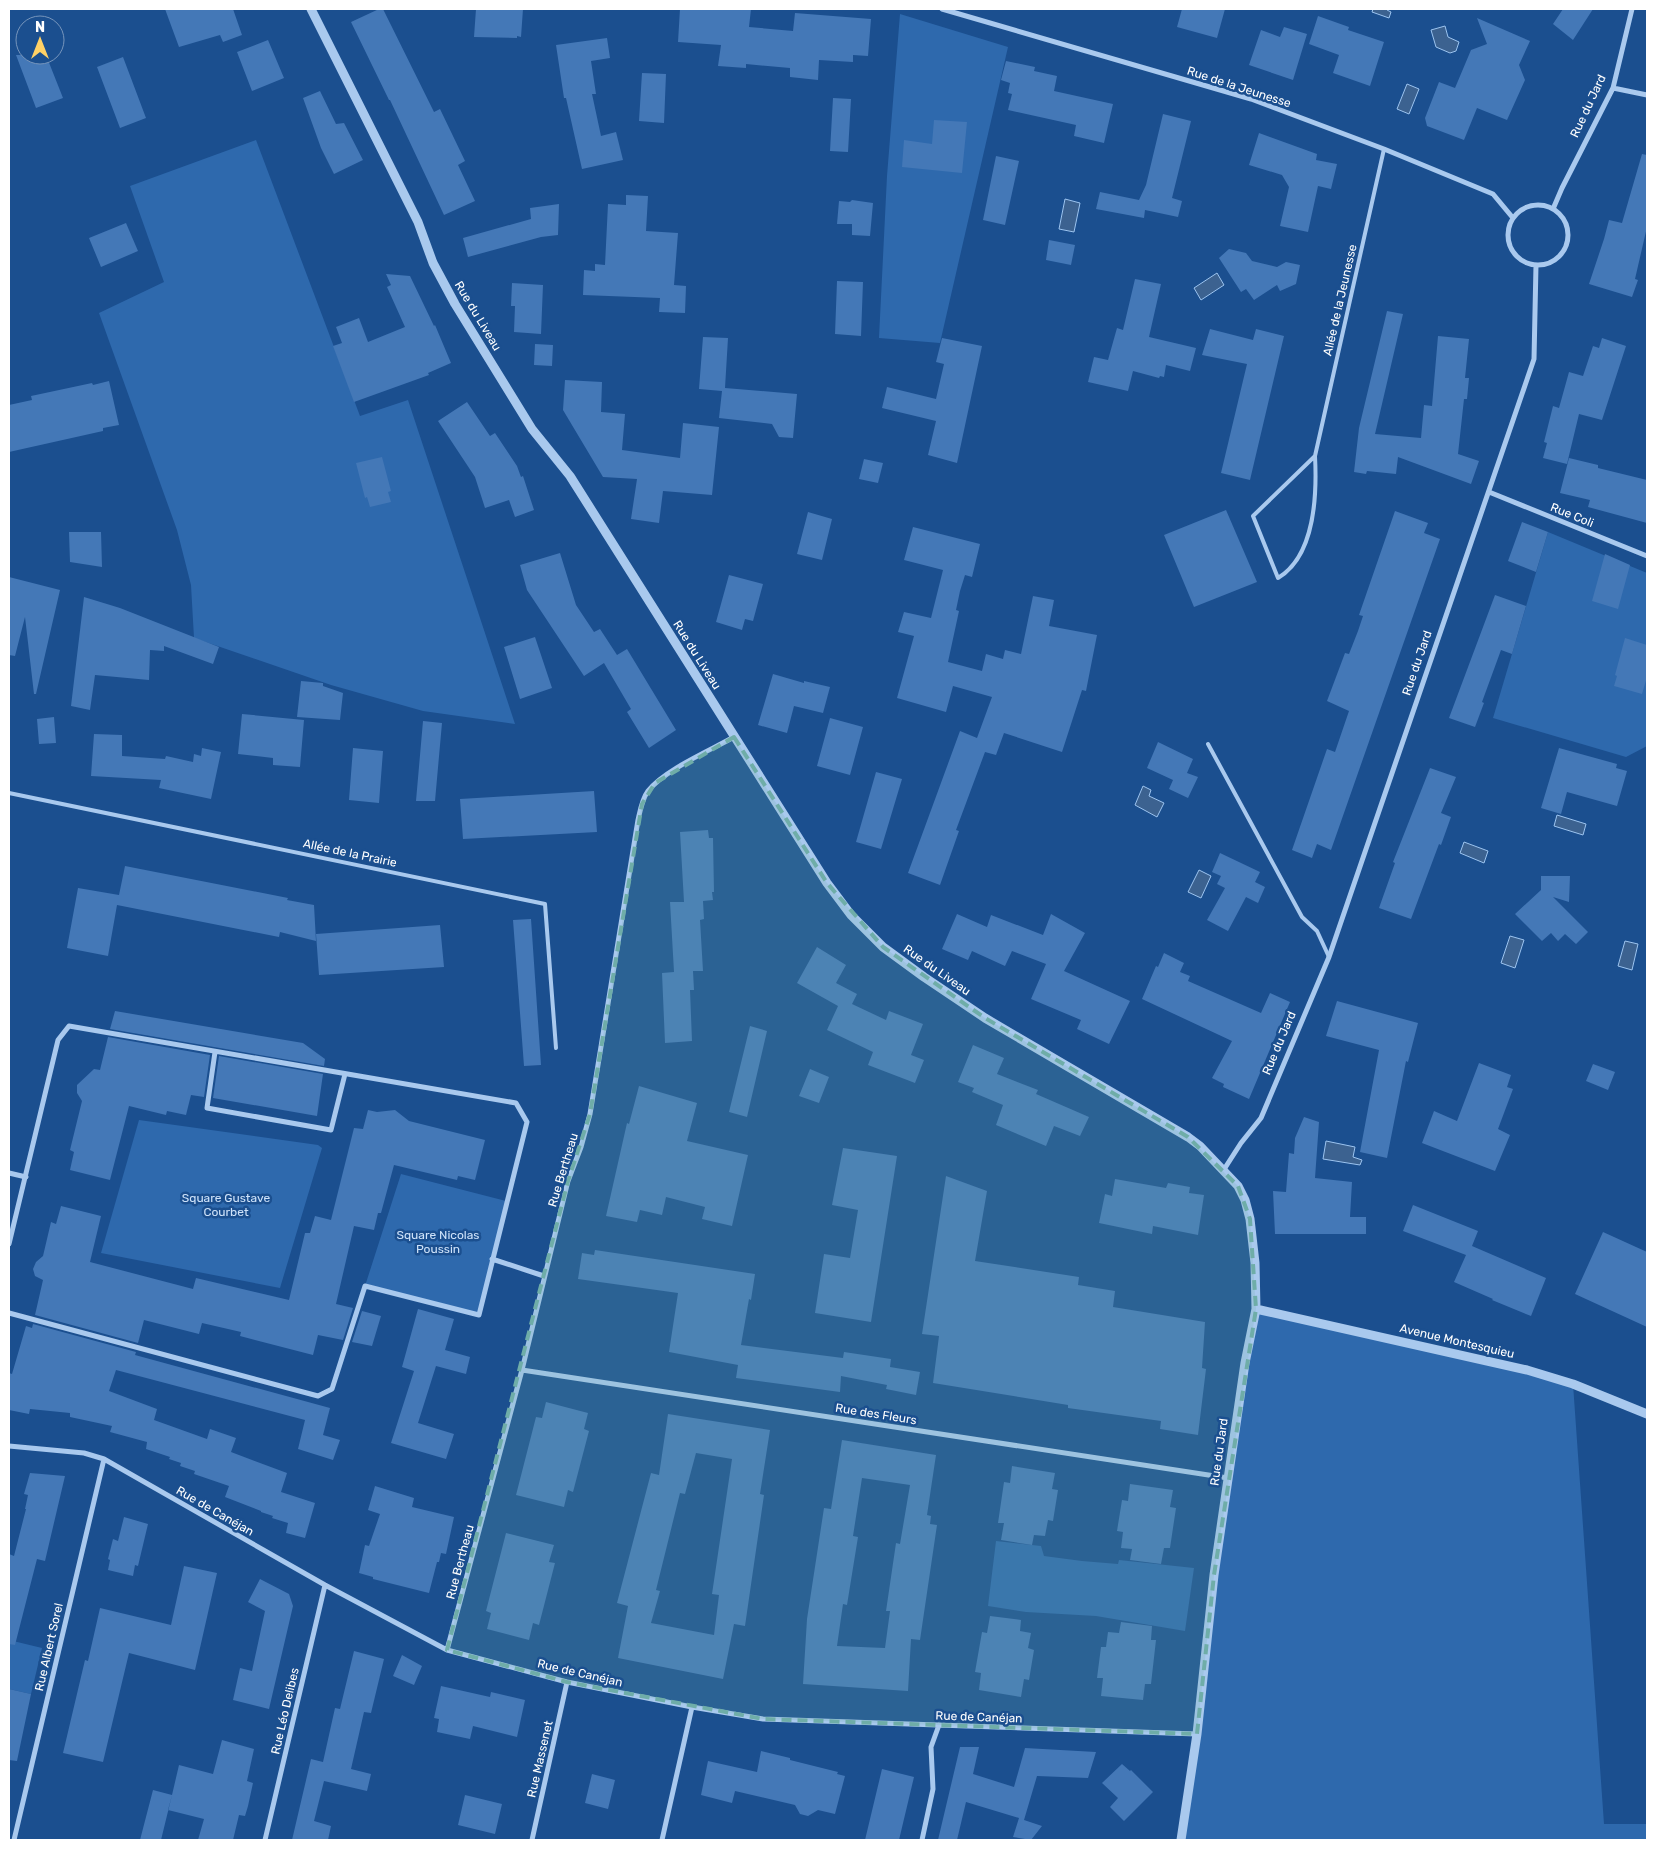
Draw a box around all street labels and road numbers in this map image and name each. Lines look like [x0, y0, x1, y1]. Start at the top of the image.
street label: Rue de la Jeunesse [1185, 64, 1293, 111]
street label: Rue du Jard [1567, 72, 1609, 140]
street label: Allée de la Jeunesse [1320, 243, 1360, 357]
street label: Rue du Liveau [452, 279, 504, 353]
street label: Rue Coli [1548, 500, 1596, 530]
street label: Rue du Liveau [670, 618, 724, 692]
street label: Rue du Jard [1399, 629, 1435, 697]
street label: Allée de la Prairie [302, 836, 398, 870]
street label: Rue du Liveau [901, 942, 973, 998]
street label: Rue du Jard [1259, 1009, 1299, 1077]
street label: Rue Bertheau [545, 1131, 581, 1209]
street label: Avenue Montesquieu [1398, 1321, 1516, 1361]
street label: Rue des Fleurs [834, 1401, 918, 1427]
street label: Rue du Jard [1207, 1417, 1231, 1487]
street label: Rue de Canéjan [174, 1483, 256, 1539]
street label: Rue Bertheau [443, 1523, 477, 1601]
street label: Rue Albert Sorel [32, 1602, 66, 1692]
street label: Rue de Canéjan [536, 1656, 624, 1690]
street label: Rue Léo Delibes [268, 1666, 302, 1756]
street label: Rue de Canéjan [935, 1708, 1023, 1726]
street label: Rue Massenet [524, 1719, 556, 1799]

